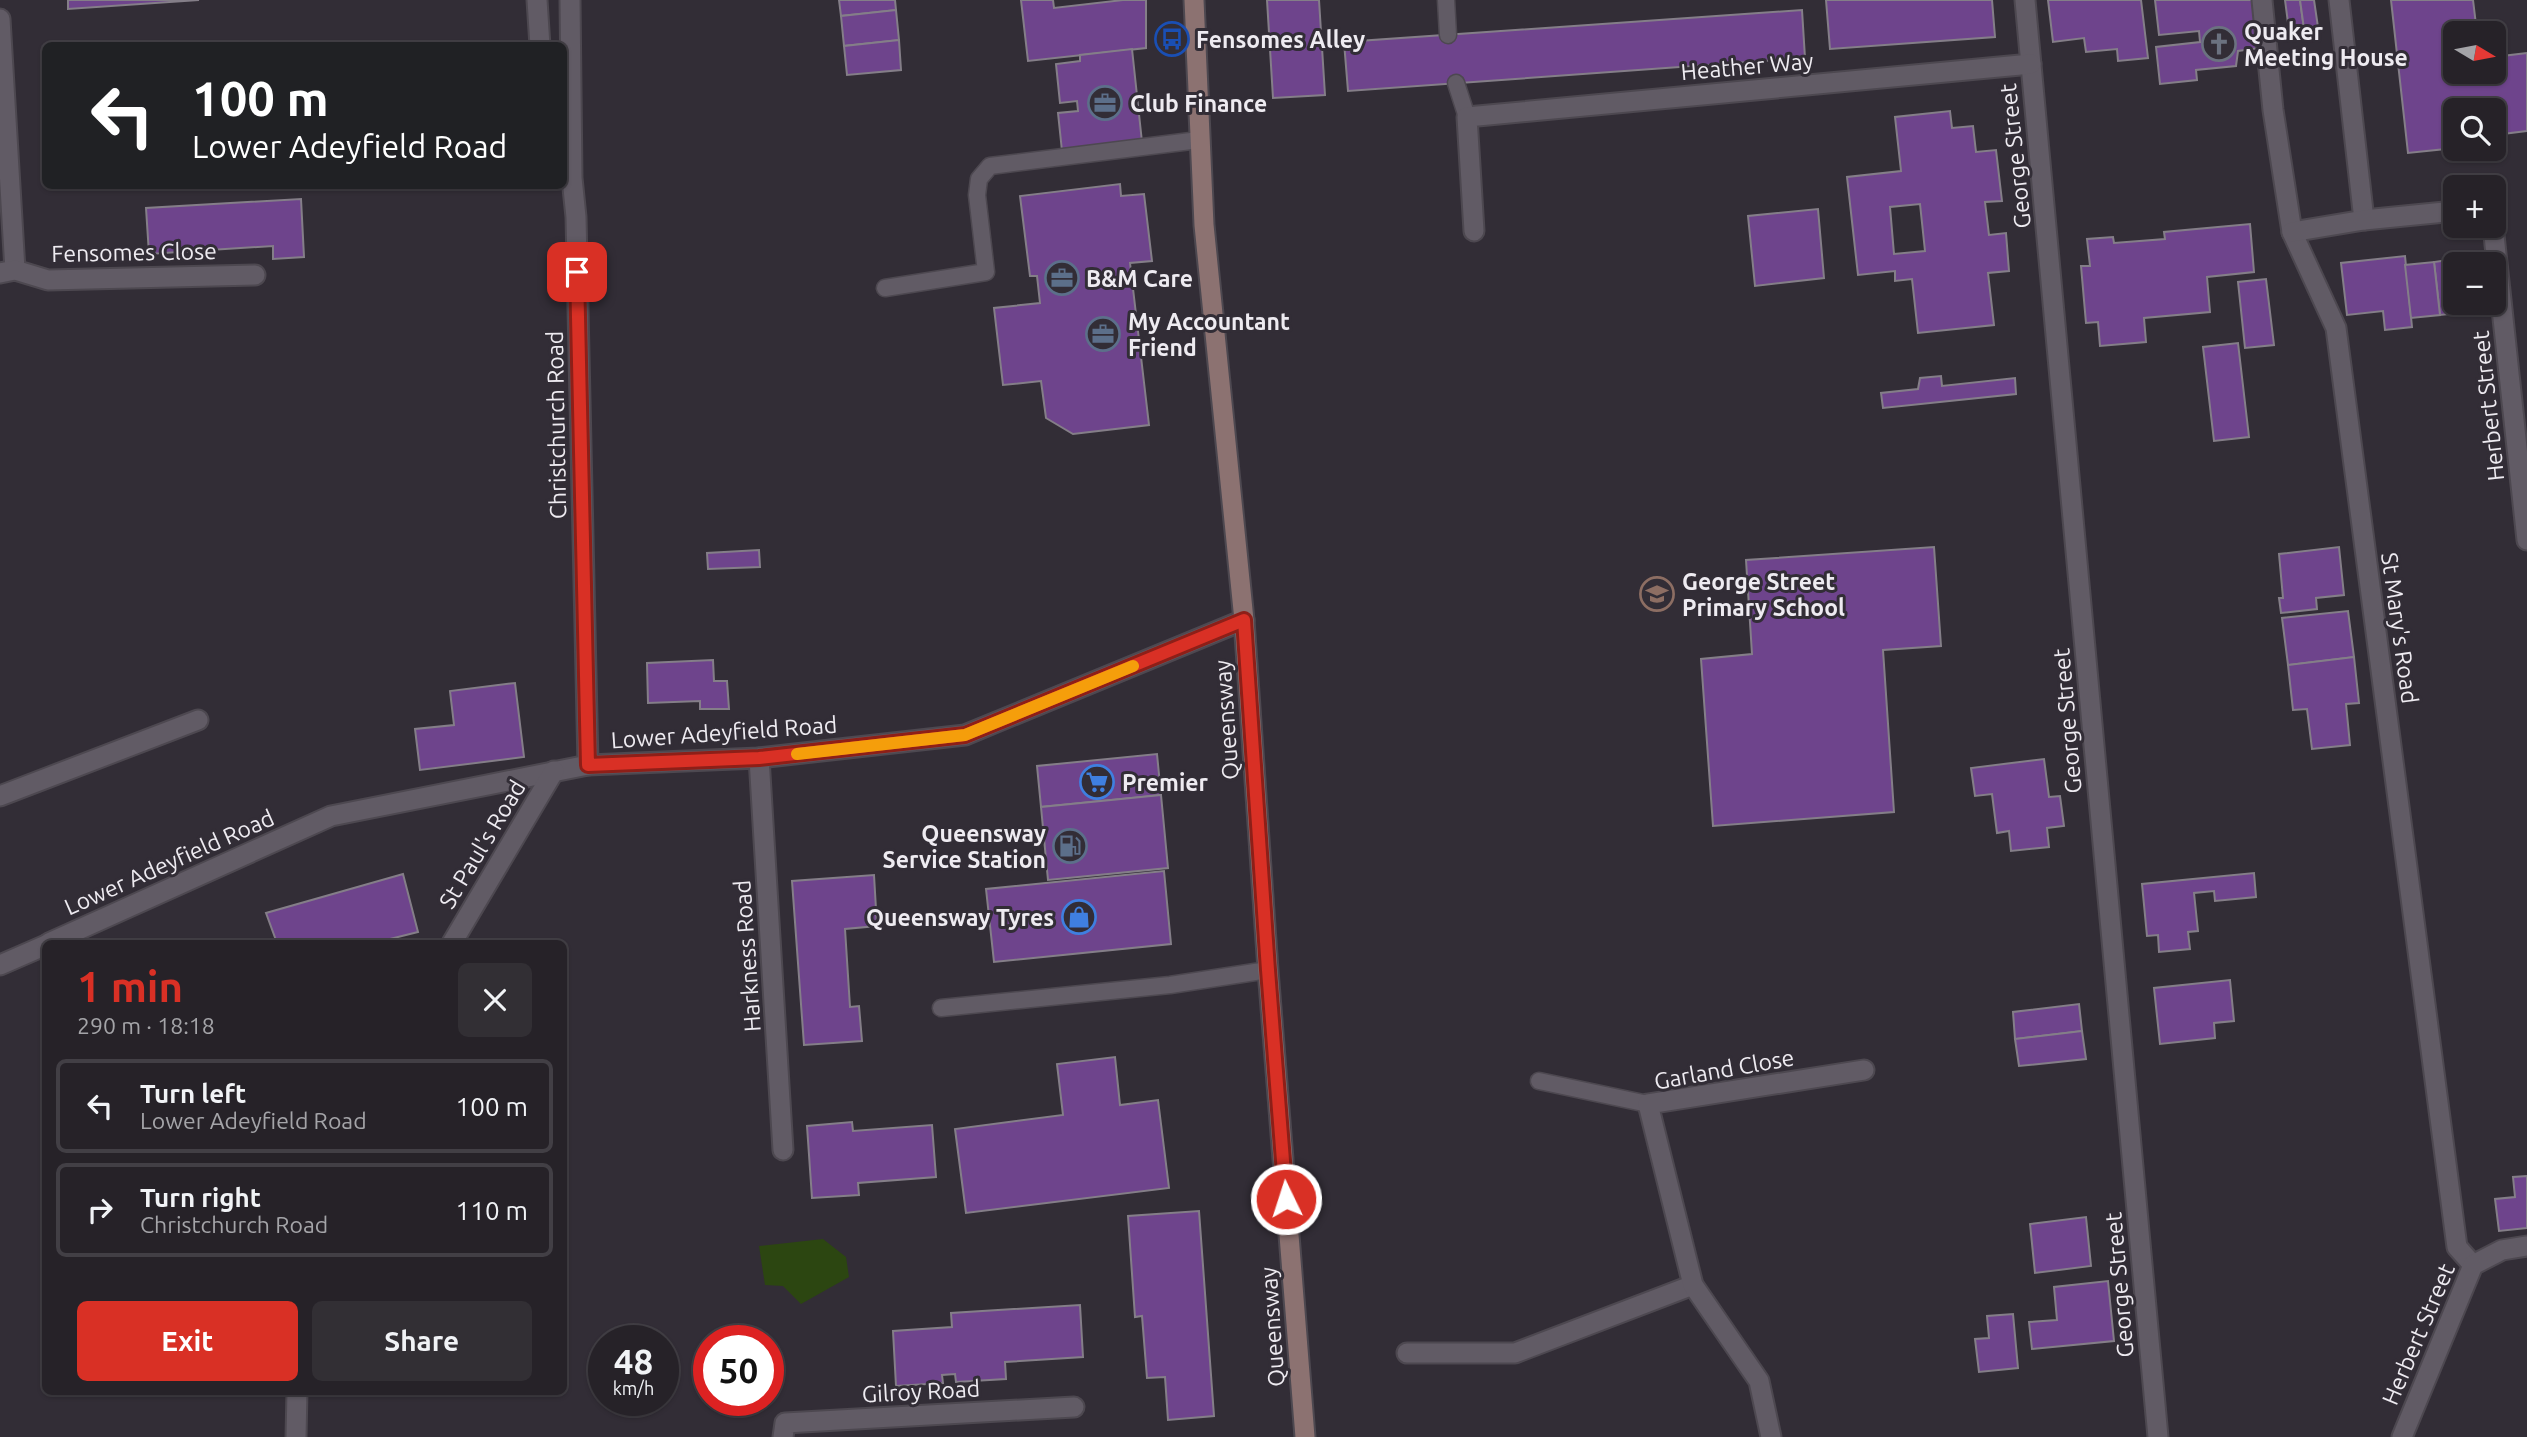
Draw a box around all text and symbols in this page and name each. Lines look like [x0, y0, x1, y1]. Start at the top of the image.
place label: Quaker Meeting House [2244, 19, 2408, 70]
bus stop icon: Fensomes Alley [1153, 20, 1191, 58]
north arrow [2443, 21, 2506, 84]
map controls [2443, 21, 2506, 315]
church icon: Quaker Meeting House [2200, 25, 2238, 63]
place label: Fensomes Alley [1196, 27, 1365, 52]
street label: Heather Way [1680, 48, 1814, 84]
icon: left [77, 70, 168, 161]
text: 100 m [192, 70, 329, 125]
street label: George Street [1995, 82, 2035, 230]
office icon: Club Finance [1086, 84, 1124, 122]
place label: Club Finance [1130, 91, 1267, 116]
button: search [2443, 98, 2506, 161]
text: Lower Adeyfield Road [192, 128, 507, 164]
button: + [2443, 175, 2506, 238]
street label: Fensomes Close [51, 238, 217, 266]
pin [547, 242, 607, 302]
button: − [2443, 252, 2506, 315]
icon: arrive [558, 253, 596, 291]
office icon: B&M Care [1043, 259, 1081, 297]
place label: B&M Care [1086, 266, 1193, 291]
place label: My Accountant Friend [1128, 309, 1290, 360]
office icon: My Accountant Friend [1084, 315, 1122, 353]
street label: Herbert Street [2468, 330, 2508, 482]
street label: Christchurch Road [542, 331, 570, 519]
street label: St Mary's Road [2377, 551, 2423, 705]
place label: George Street Primary School [1682, 569, 1845, 620]
school or university icon: George Street Primary School [1638, 575, 1676, 613]
street label: George Street [2048, 647, 2086, 795]
street label: Queensway [1209, 659, 1243, 781]
street label: Lower Adeyfield Road [610, 712, 838, 752]
supermarket icon: Premier [1078, 763, 1116, 801]
place label: Premier [1122, 770, 1209, 795]
street label: St Paul's Road [434, 776, 530, 912]
street label: Lower Adeyfield Road [60, 804, 278, 920]
place label: Queensway Service Station [883, 821, 1046, 872]
fuel station icon: Queensway Service Station [1051, 827, 1089, 865]
street label: Harkness Road [729, 879, 765, 1033]
shop icon: Queensway Tyres [1060, 898, 1098, 936]
place label: Queensway Tyres [866, 905, 1054, 930]
text: 1 min [77, 963, 183, 1010]
button: close [458, 963, 532, 1037]
text: 290 m · 18:18 [77, 1013, 215, 1038]
street label: Garland Close [1652, 1044, 1796, 1094]
text: Turn left [140, 1079, 246, 1108]
icon: left [81, 1087, 119, 1125]
text: 100 m [456, 1092, 528, 1121]
text: Lower Adeyfield Road [140, 1108, 367, 1133]
position arrow [1249, 1162, 1323, 1236]
text: Turn right [140, 1183, 261, 1212]
icon: right [81, 1191, 119, 1229]
text: 110 m [456, 1196, 528, 1225]
street label: George Street [2100, 1211, 2138, 1359]
text: Christchurch Road [140, 1212, 328, 1237]
street label: Herbert Street [2377, 1260, 2459, 1408]
street label: Queensway [1255, 1266, 1289, 1388]
button: Exit [77, 1301, 298, 1381]
button: Share [312, 1301, 532, 1381]
speed limit sign: 50 [693, 1325, 784, 1416]
text: 48 [614, 1341, 653, 1381]
street label: Gilroy Road [861, 1375, 981, 1407]
text: km/h [613, 1378, 654, 1398]

